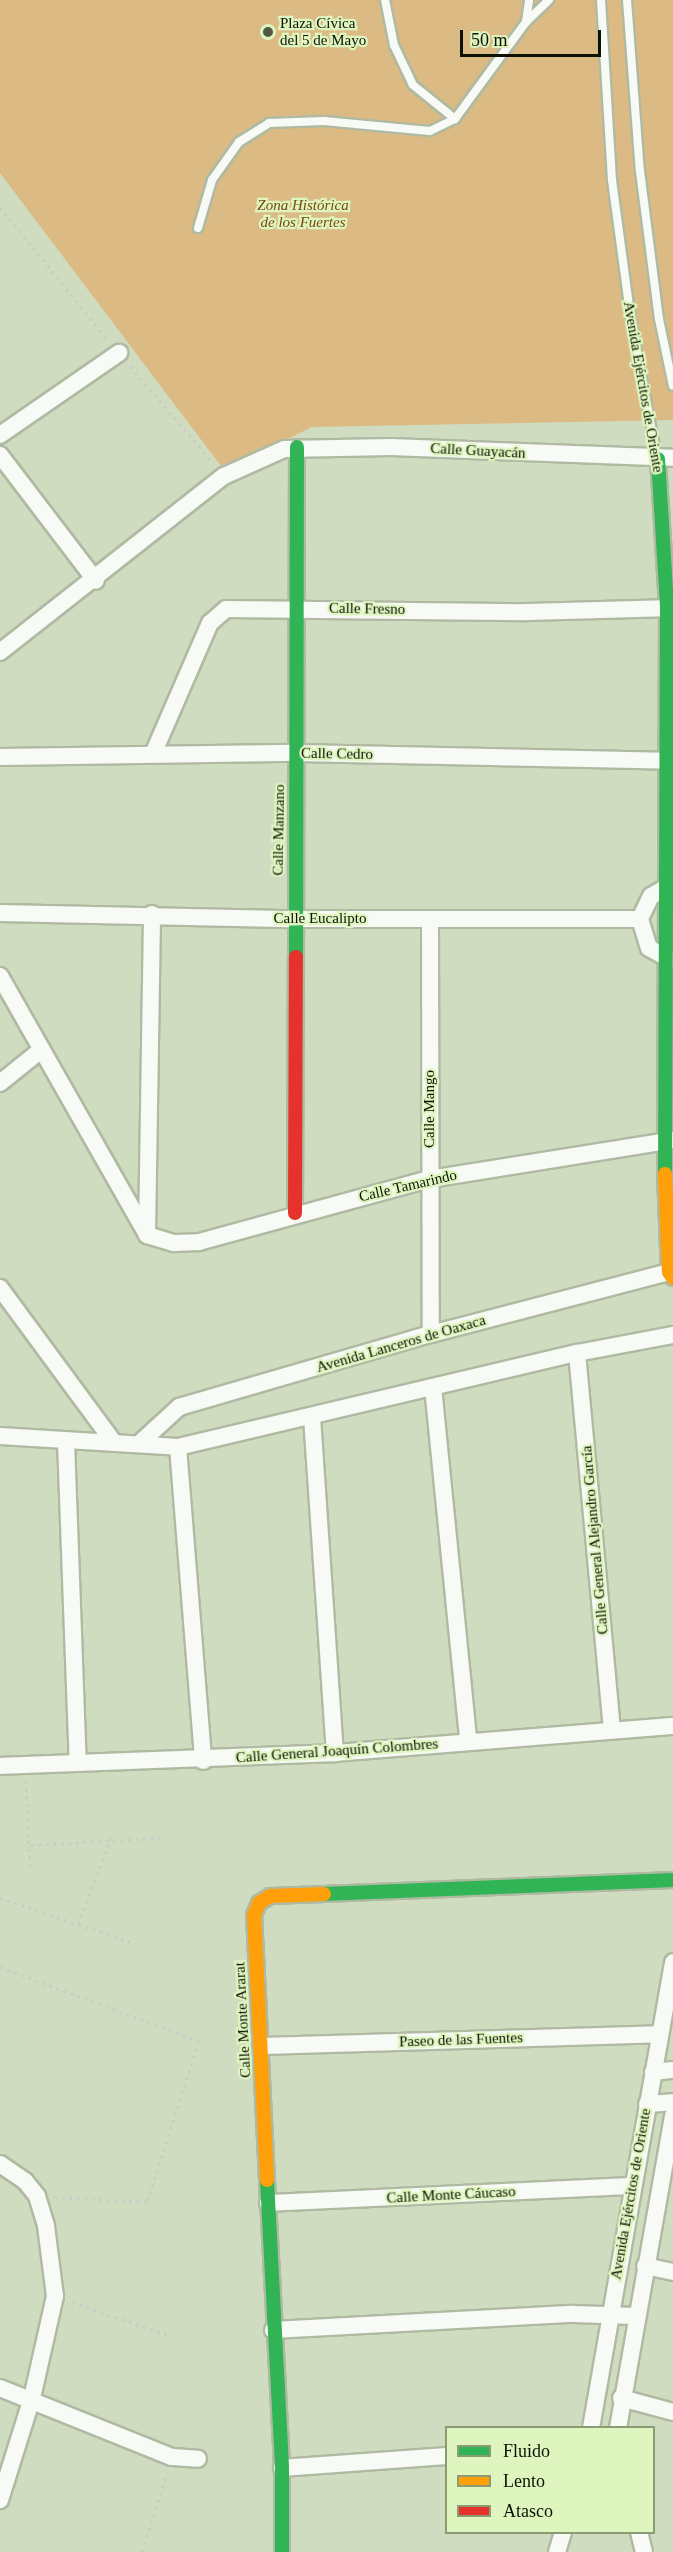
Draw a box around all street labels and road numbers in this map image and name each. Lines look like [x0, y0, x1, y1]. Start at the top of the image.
street label: Avenida Ejércitos de Oriente [619, 300, 667, 474]
street label: Calle Guayacán [430, 440, 526, 462]
street label: Calle Fresno [329, 599, 405, 619]
street label: Calle Cedro [301, 744, 373, 764]
street label: Calle Manzano [269, 784, 289, 876]
street label: Calle Eucalipto [274, 910, 366, 928]
street label: Calle Mango [421, 1070, 439, 1148]
street label: Calle Tamarindo [357, 1166, 459, 1206]
street label: Avenida Lanceros de Oaxaca [314, 1311, 488, 1377]
street label: Calle General Alejandro García [578, 1444, 612, 1636]
street label: Calle General Joaquín Colombres [235, 1735, 439, 1767]
street label: Calle Monte Ararat [231, 1961, 255, 2079]
street label: Paseo de las Fuentes [399, 2029, 523, 2051]
street label: Avenida Ejércitos de Oriente [607, 2107, 655, 2281]
street label: Calle Monte Cáucaso [386, 2183, 516, 2207]

